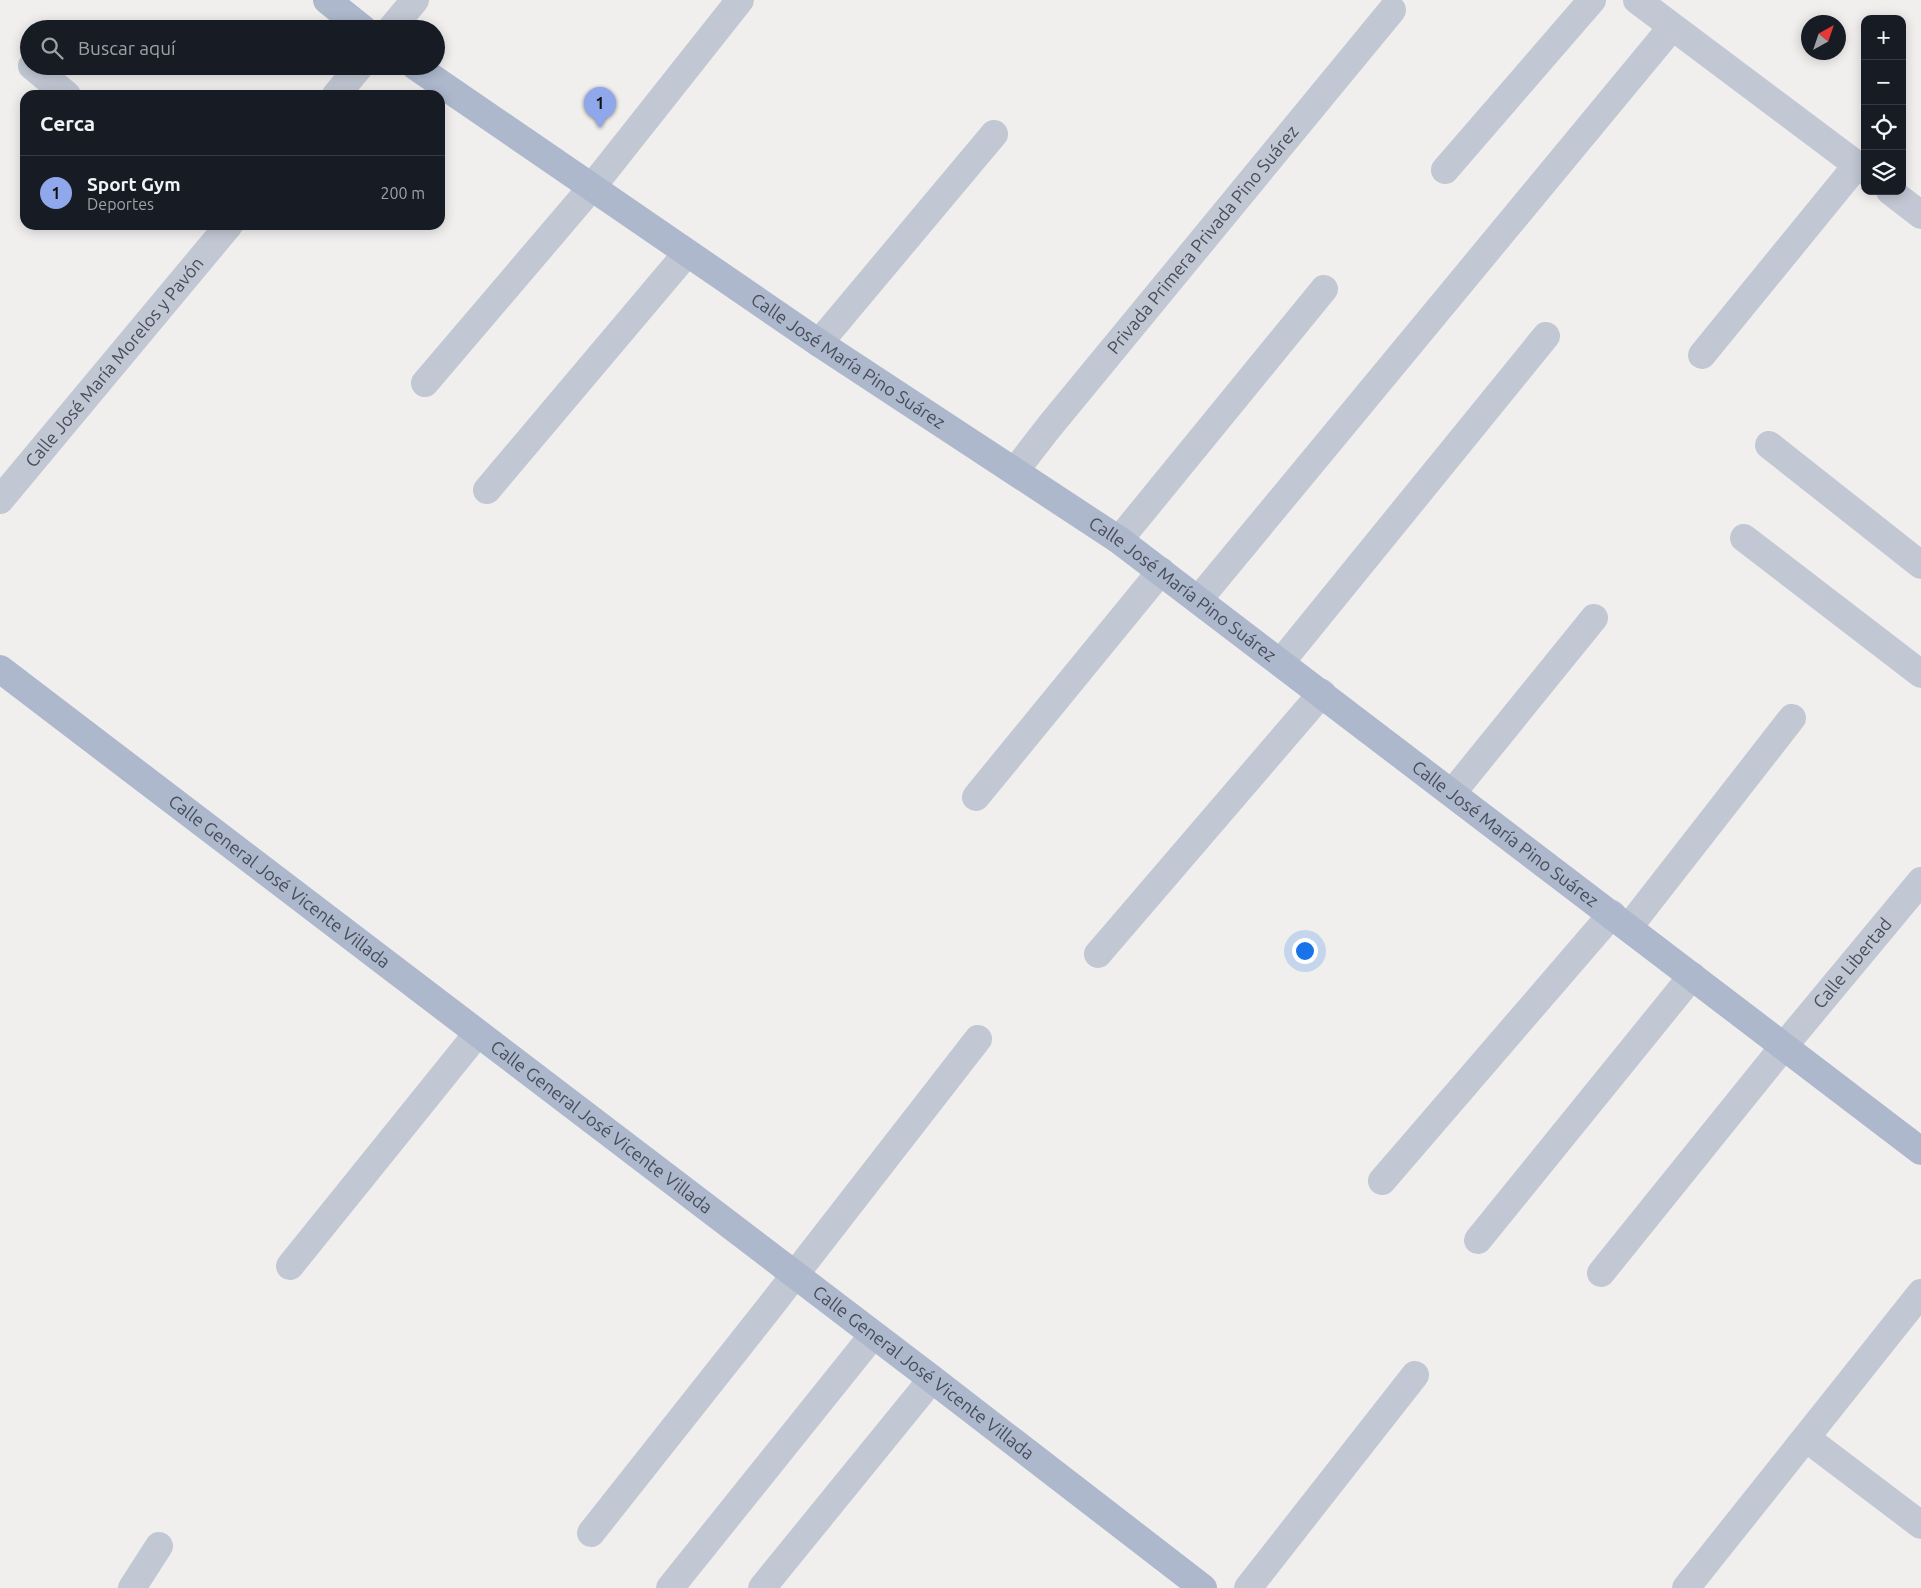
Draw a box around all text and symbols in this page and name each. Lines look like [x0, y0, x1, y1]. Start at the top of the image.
north arrow [1801, 15, 1846, 60]
map controls [1861, 15, 1906, 195]
button: + [1861, 15, 1906, 60]
search box [20, 20, 445, 75]
icon: search [38, 34, 66, 62]
text: Buscar aquí [78, 37, 176, 59]
button: − [1861, 60, 1906, 105]
pin: 1 [584, 87, 616, 128]
button: locate [1861, 105, 1906, 150]
text: Cerca [40, 111, 95, 135]
street label: Privada Primera Privada Pino Suárez [1103, 121, 1302, 357]
button: layers [1861, 150, 1906, 195]
text: Sport Gym [87, 173, 181, 195]
text: 1 [51, 184, 61, 202]
text: 200 m [380, 184, 425, 202]
text: Deportes [87, 195, 154, 213]
street label: Calle José María Morelos y Pavón [21, 253, 207, 471]
street label: Calle José María Pino Suárez [748, 289, 949, 432]
street label: Calle José María Pino Suárez [1086, 512, 1280, 665]
street label: Calle José María Pino Suárez [1409, 756, 1603, 911]
street label: Calle General José Vicente Villada [165, 790, 394, 972]
street label: Calle Libertad [1809, 913, 1895, 1012]
your location [1292, 938, 1318, 964]
street label: Calle General José Vicente Villada [487, 1036, 717, 1217]
street label: Calle General José Vicente Villada [809, 1281, 1038, 1463]

